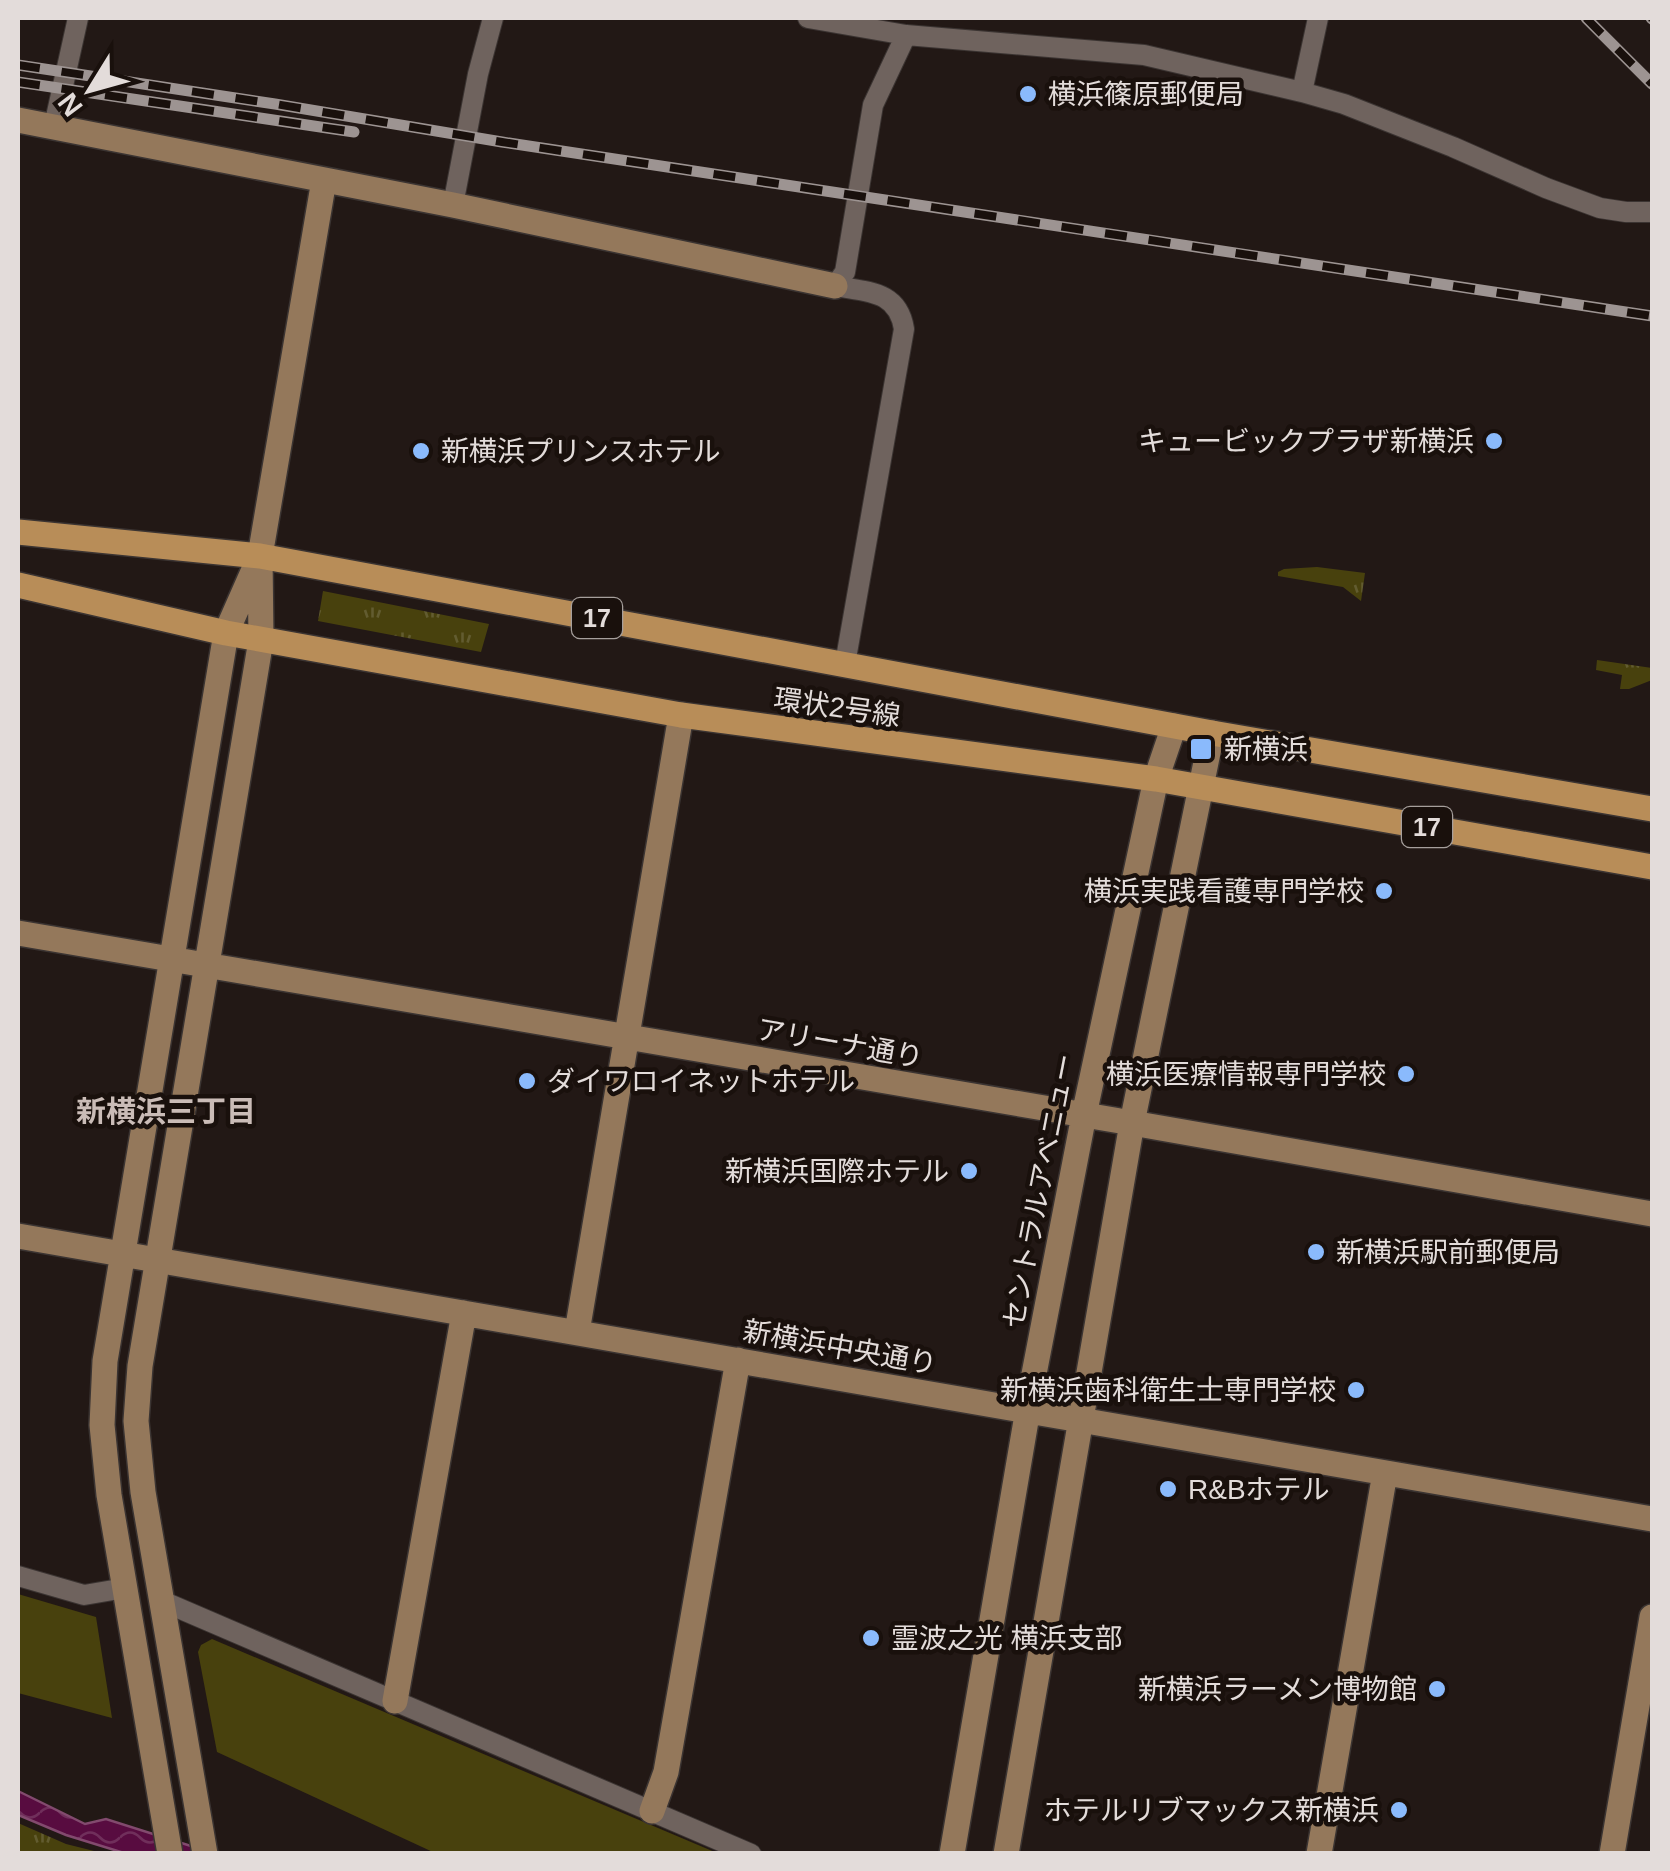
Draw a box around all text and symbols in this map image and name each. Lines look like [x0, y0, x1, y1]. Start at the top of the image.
north arrow [40, 40, 140, 140]
place label: 横浜篠原郵便局 [1048, 79, 1244, 110]
marker: 横浜篠原郵便局 [1017, 83, 1039, 105]
text: N [52, 87, 89, 122]
place label: キュービックプラザ新横浜 [1138, 426, 1474, 457]
marker: キュービックプラザ新横浜 [1483, 430, 1505, 452]
place label: 新横浜プリンスホテル [441, 436, 720, 467]
marker: 新横浜プリンスホテル [410, 440, 432, 462]
road number: 17 [572, 598, 622, 638]
street label: 環状2号線 [772, 683, 902, 732]
place label: 新横浜 [1224, 734, 1308, 765]
marker: 新横浜 [1188, 736, 1214, 762]
road number: 17 [1402, 807, 1452, 847]
place label: 横浜実践看護専門学校 [1084, 876, 1364, 907]
marker: 横浜実践看護専門学校 [1373, 880, 1395, 902]
street label: アリーナ通り [754, 1014, 925, 1073]
street label: セントラルアベニュー [998, 1051, 1081, 1331]
place label: 横浜医療情報専門学校 [1106, 1059, 1386, 1090]
marker: 横浜医療情報専門学校 [1395, 1063, 1417, 1085]
place label: ダイワロイネットホテル [547, 1066, 855, 1097]
marker: ダイワロイネットホテル [516, 1070, 538, 1092]
district label: 新横浜三丁目 [76, 1095, 256, 1128]
place label: 新横浜国際ホテル [725, 1156, 949, 1187]
marker: 新横浜国際ホテル [958, 1160, 980, 1182]
place label: 新横浜駅前郵便局 [1336, 1237, 1560, 1268]
marker: 新横浜駅前郵便局 [1305, 1241, 1327, 1263]
street label: 新横浜中央通り [741, 1315, 939, 1380]
place label: 新横浜歯科衛生士専門学校 [1000, 1375, 1336, 1406]
marker: 新横浜歯科衛生士専門学校 [1345, 1379, 1367, 1401]
place label: R&Bホテル [1188, 1474, 1330, 1505]
marker: R&Bホテル [1157, 1478, 1179, 1500]
place label: 霊波之光 横浜支部 [891, 1623, 1123, 1654]
marker: 霊波之光 横浜支部 [860, 1627, 882, 1649]
place label: 新横浜ラーメン博物館 [1138, 1674, 1417, 1705]
marker: 新横浜ラーメン博物館 [1426, 1678, 1448, 1700]
place label: ホテルリブマックス新横浜 [1044, 1795, 1379, 1826]
marker: ホテルリブマックス新横浜 [1388, 1799, 1410, 1821]

